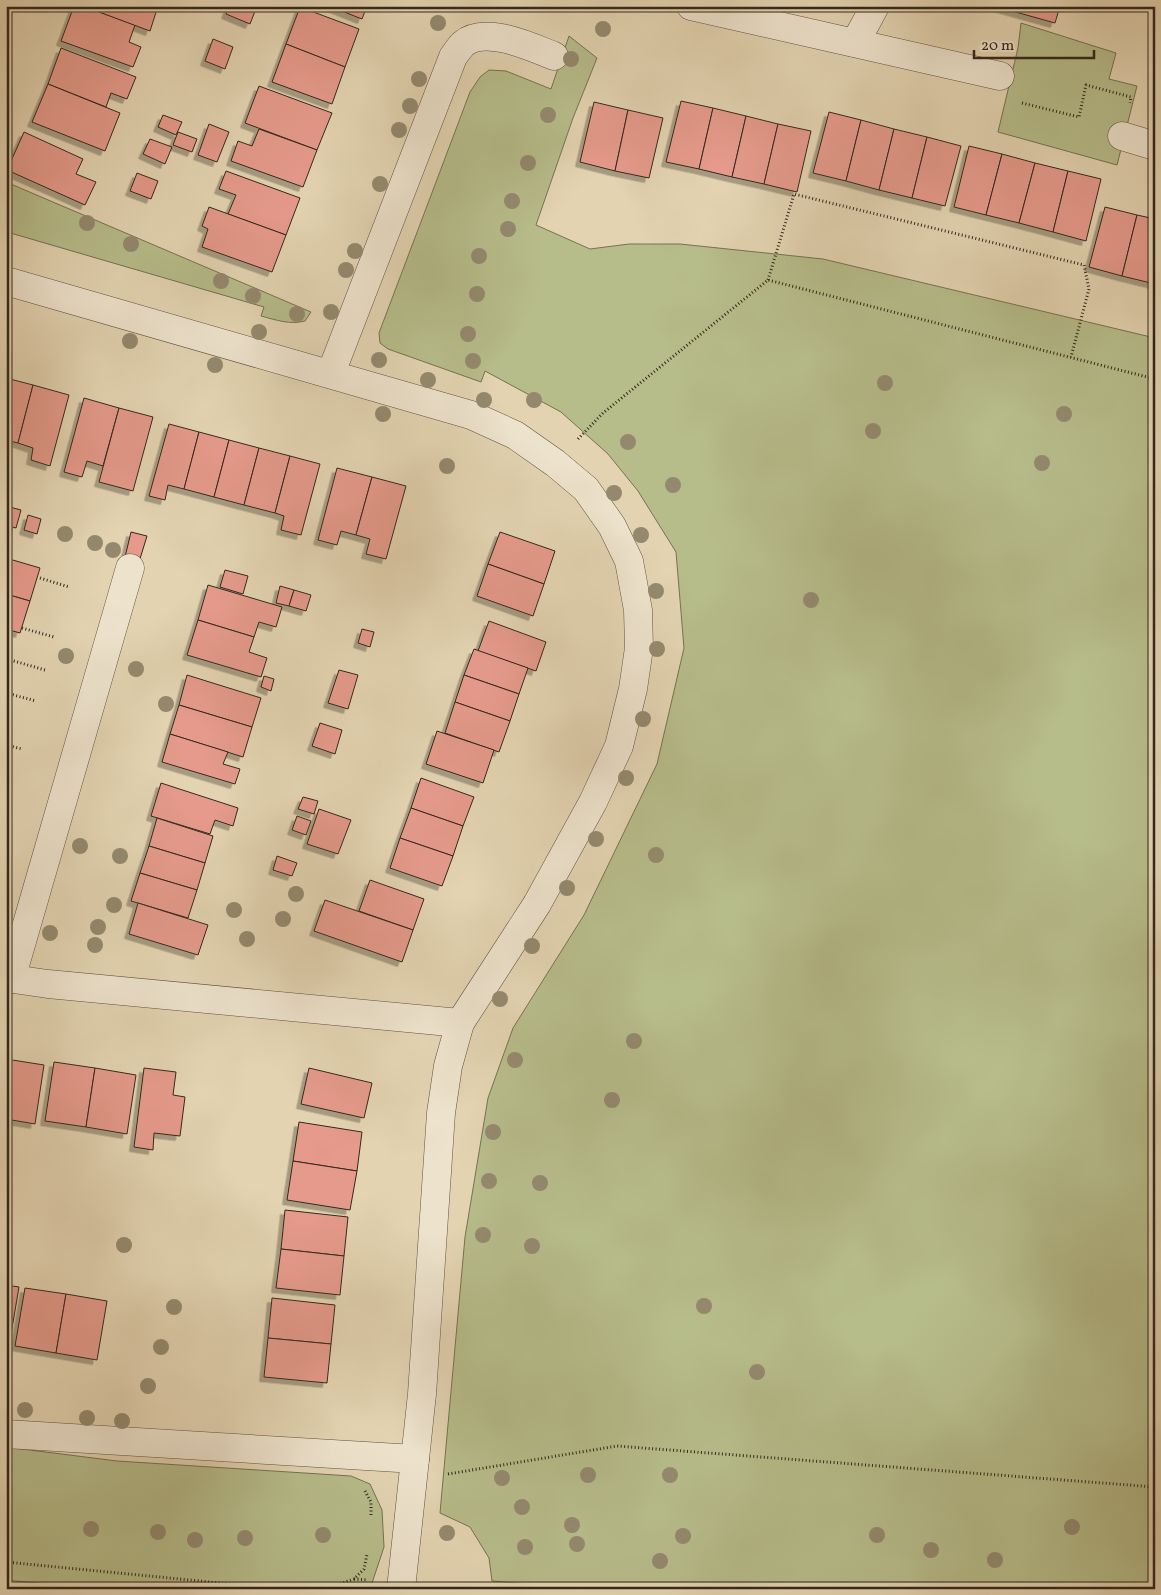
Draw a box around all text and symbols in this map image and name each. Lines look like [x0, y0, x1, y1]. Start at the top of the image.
scale bar [974, 28, 1094, 60]
text: 20 m [981, 36, 1014, 57]

